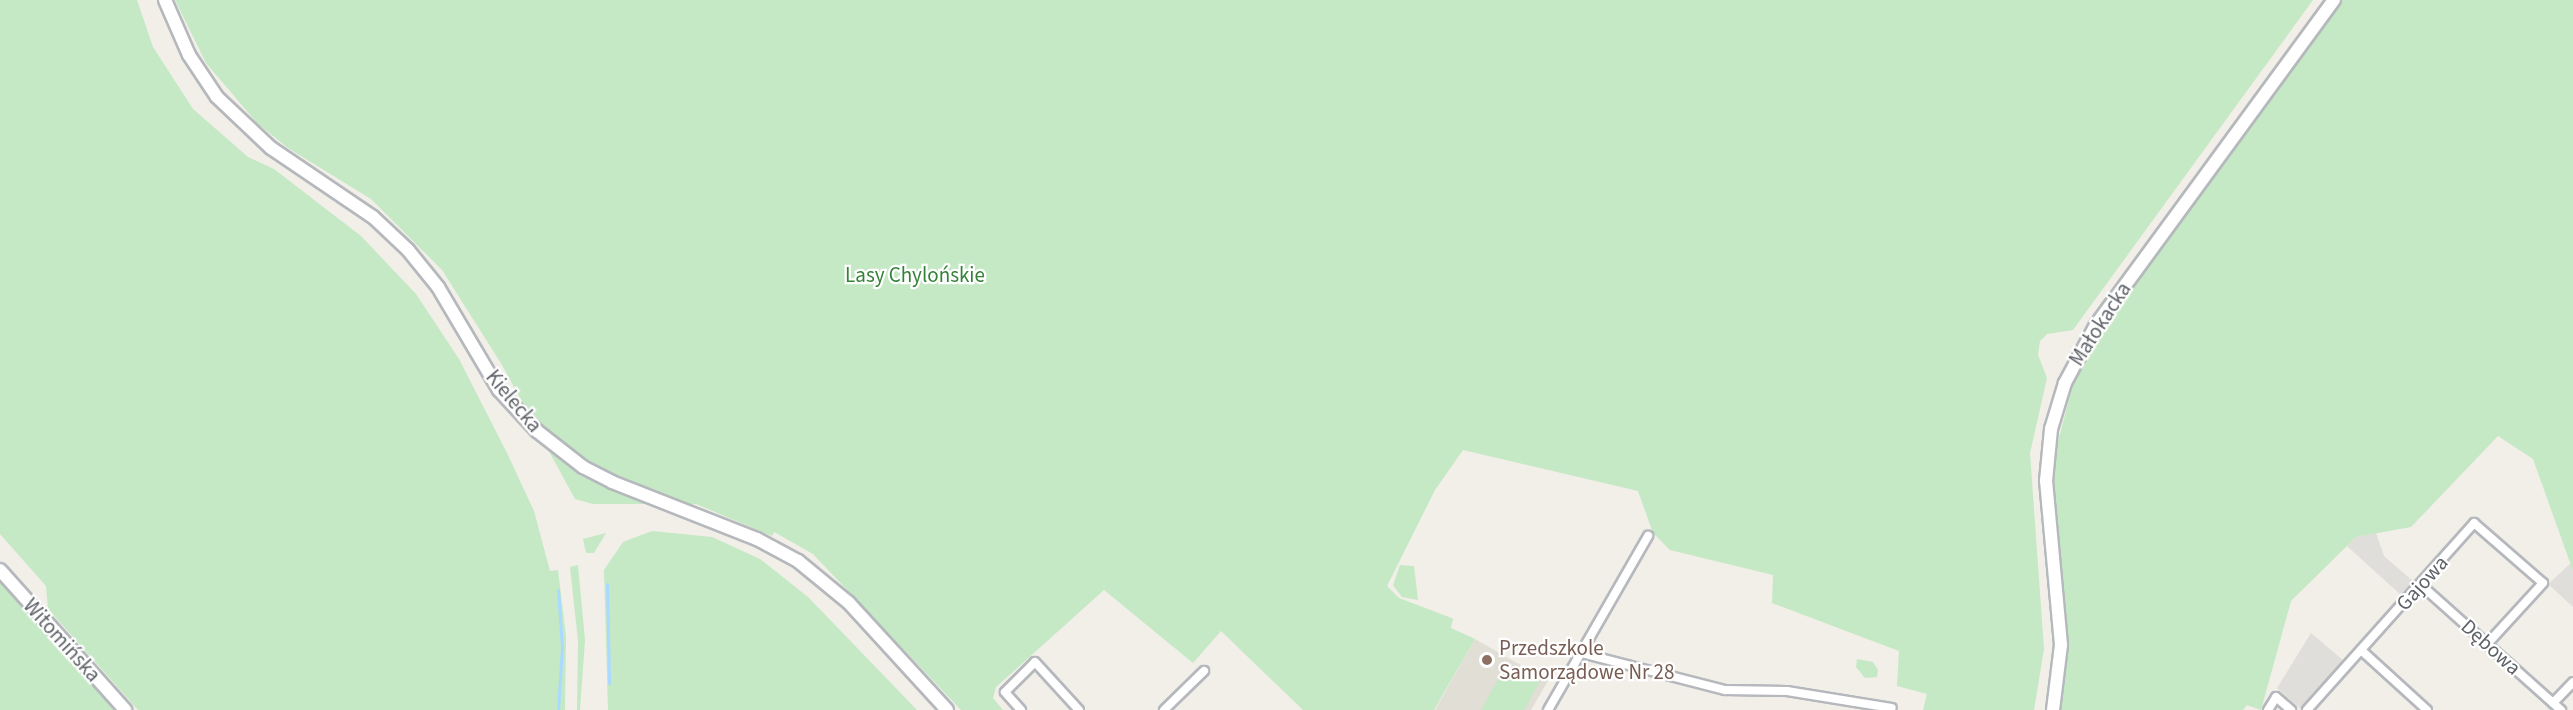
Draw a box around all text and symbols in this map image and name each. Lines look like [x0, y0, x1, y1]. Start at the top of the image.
park label: Lasy Chylońskie [845, 262, 985, 288]
street label: Małokacka [2064, 277, 2136, 371]
street label: Kielecka [481, 365, 547, 437]
street label: Gajowa [2391, 550, 2453, 616]
street label: Witomińska [18, 593, 106, 687]
street label: Dębowa [2456, 614, 2526, 680]
place label: Przedszkole Samorządowe Nr 28 [1499, 635, 1674, 685]
marker: Przedszkole Samorządowe Nr 28 [1480, 653, 1494, 667]

